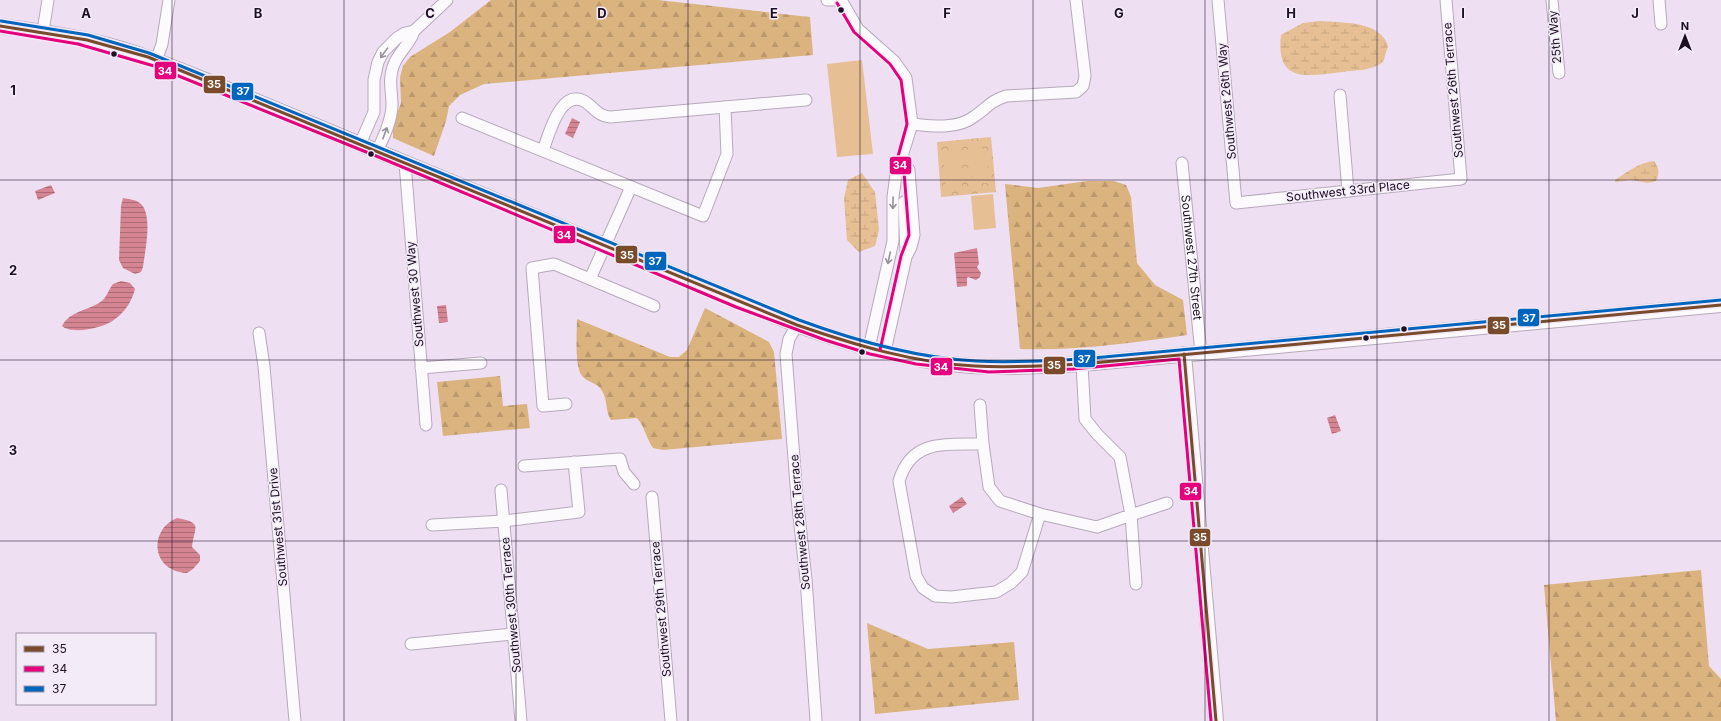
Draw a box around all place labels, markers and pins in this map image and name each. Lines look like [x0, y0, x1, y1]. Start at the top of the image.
unlabelled marker [836, 5, 846, 15]
unlabelled marker [109, 49, 119, 59]
unlabelled marker [366, 149, 376, 159]
unlabelled marker [1399, 324, 1409, 334]
unlabelled marker [1361, 333, 1371, 343]
unlabelled marker [857, 347, 867, 357]

